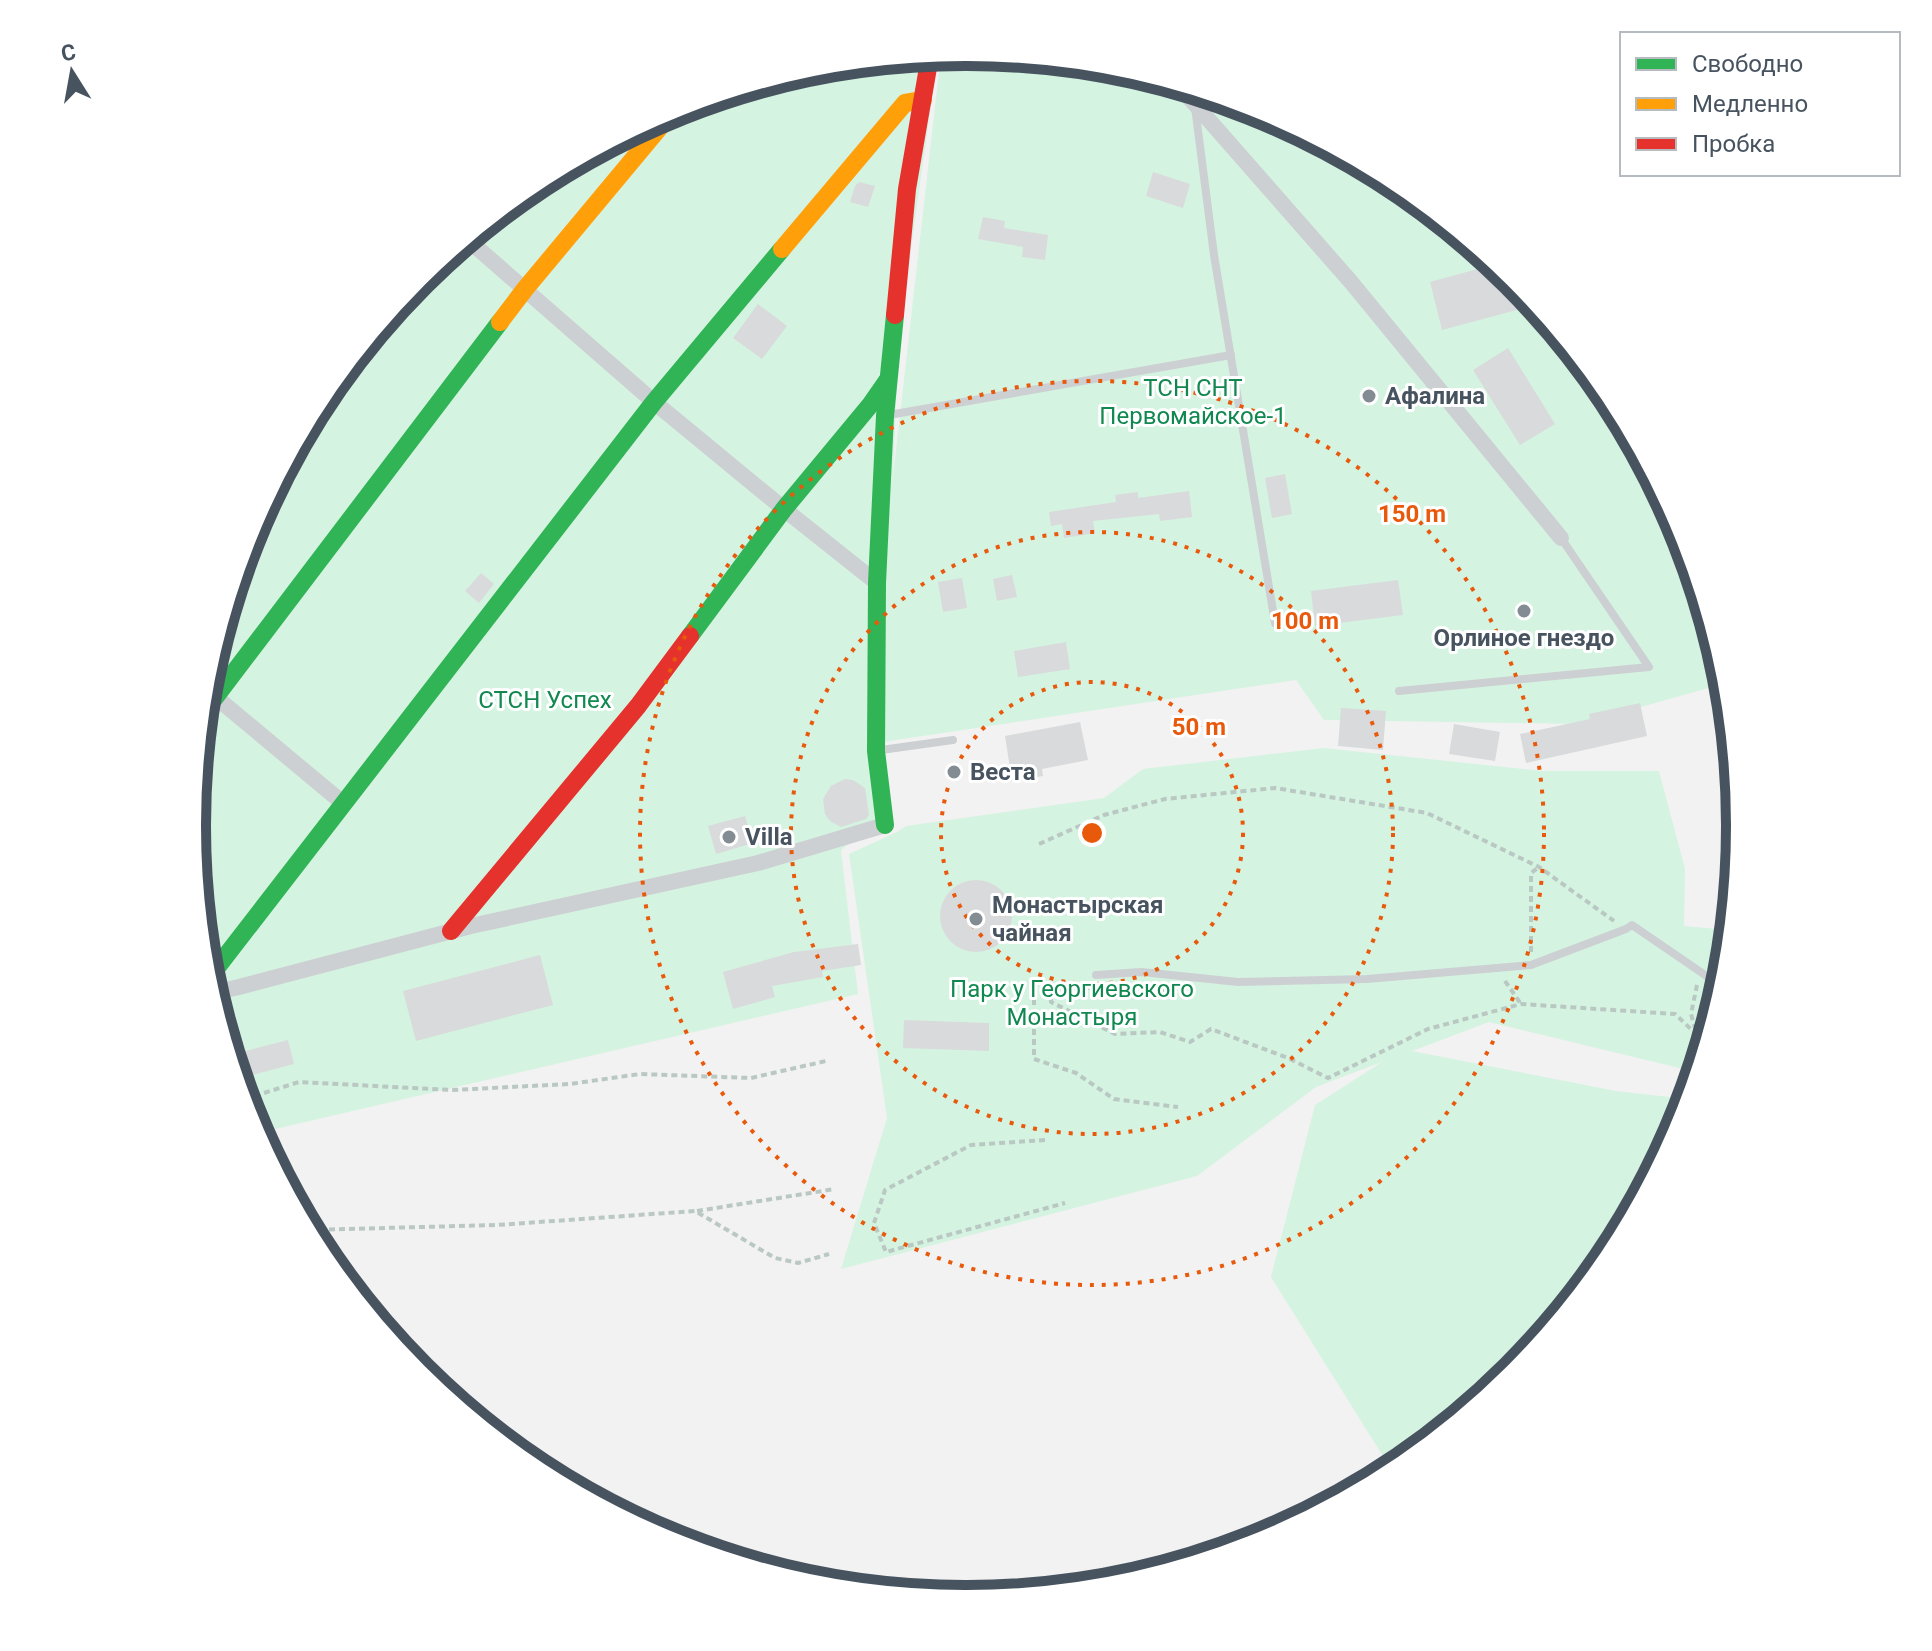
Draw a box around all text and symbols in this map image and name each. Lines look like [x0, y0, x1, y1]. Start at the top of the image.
north arrow [32, 32, 112, 112]
legend [1620, 32, 1900, 176]
text: С [59, 39, 78, 67]
text: Свободно [1692, 50, 1803, 78]
text: Медленно [1692, 90, 1808, 118]
text: Пробка [1692, 130, 1775, 158]
park label: ТСН СНТ Первомайское-1 [1099, 374, 1287, 430]
place label: Афалина [1385, 382, 1485, 410]
marker: Афалина [1360, 387, 1378, 405]
text: 150 m [1378, 500, 1446, 528]
marker: Орлиное гнездо [1515, 602, 1533, 620]
text: 100 m [1271, 607, 1339, 635]
place label: Орлиное гнездо [1434, 624, 1614, 652]
park label: СТСН Успех [478, 686, 612, 714]
text: 50 m [1172, 713, 1226, 741]
place label: Веста [970, 758, 1036, 786]
marker: Веста [945, 763, 963, 781]
centre of rings [1078, 819, 1106, 847]
place label: Villa [745, 823, 793, 851]
marker: Villa [720, 828, 738, 846]
place label: Монастырская чайная [992, 891, 1163, 947]
marker: Монастырская чайная [967, 910, 985, 928]
park label: Парк у Георгиевского Монастыря [950, 975, 1194, 1031]

